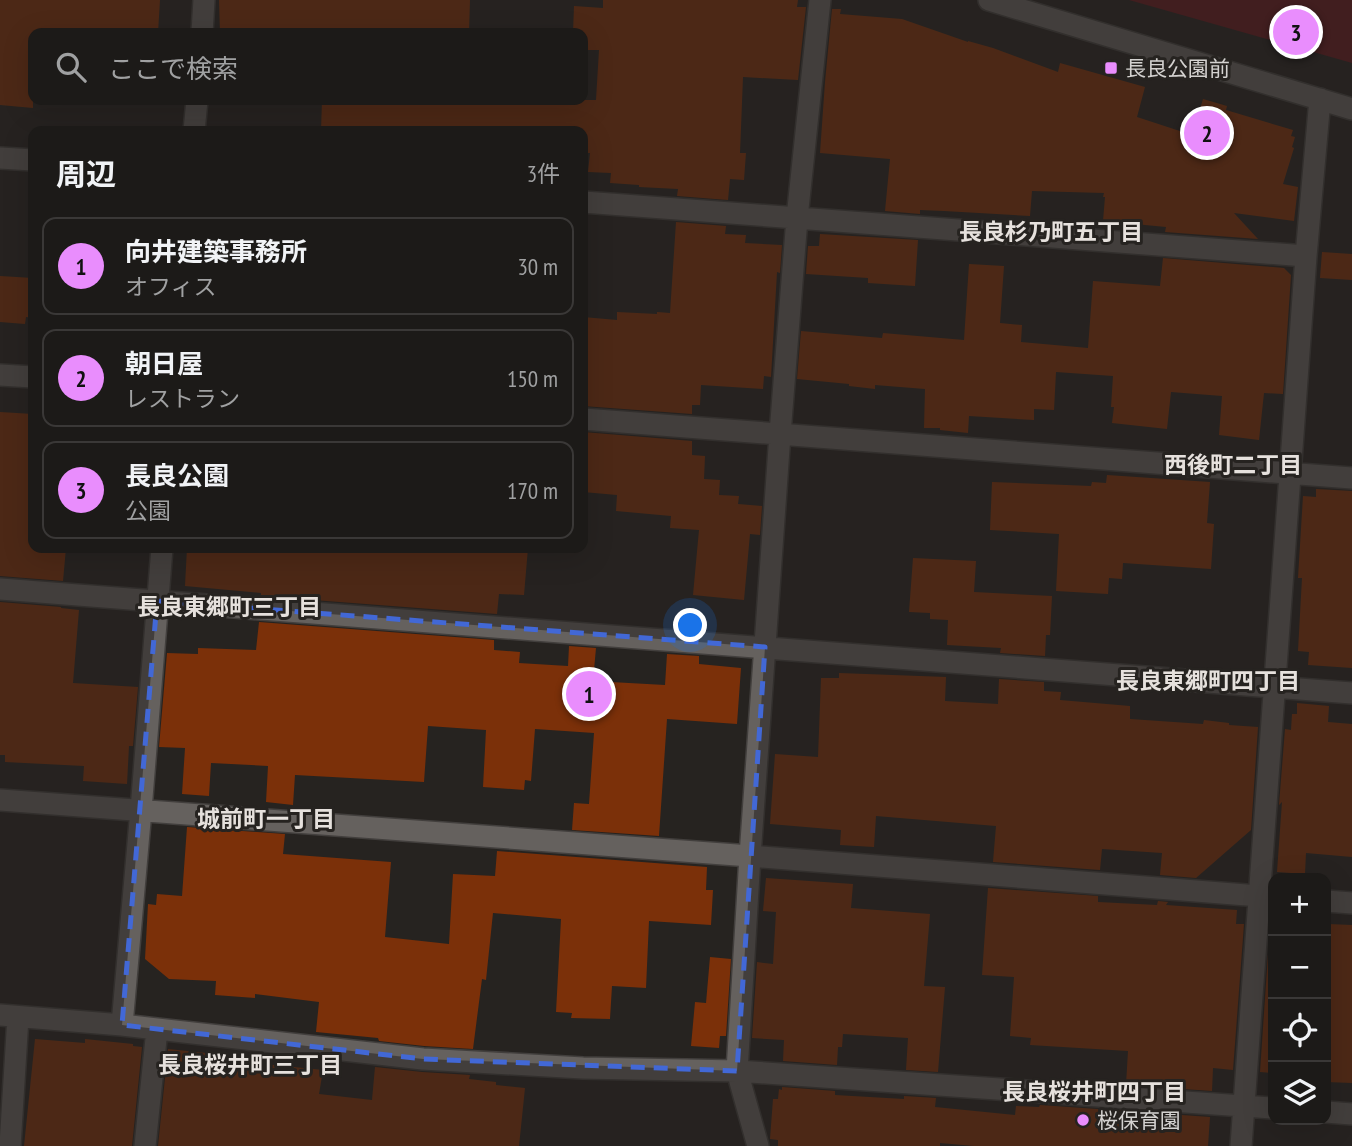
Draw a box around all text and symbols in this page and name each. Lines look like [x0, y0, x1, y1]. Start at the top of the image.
pin: 3 [1273, 6, 1319, 58]
search box [28, 28, 588, 105]
icon: search [52, 48, 90, 86]
text: ここで検索 [108, 52, 238, 85]
place label: 長良公園前 [1125, 55, 1230, 82]
marker: 長良公園前 [1103, 60, 1119, 76]
pin: 2 [1184, 107, 1230, 159]
text: 周辺 [56, 154, 116, 193]
text: 3件 [527, 159, 560, 188]
district label: 長良杉乃町五丁目 [959, 217, 1143, 246]
text: 向井建築事務所 [125, 235, 307, 268]
text: 1 [76, 252, 87, 281]
text: 30 m [517, 252, 558, 281]
text: オフィス [125, 272, 217, 301]
text: 朝日屋 [125, 347, 203, 380]
text: 2 [76, 364, 87, 393]
text: 150 m [507, 364, 558, 393]
text: レストラン [125, 384, 240, 413]
district label: 西後町二丁目 [1164, 450, 1302, 479]
text: 長良公園 [125, 459, 229, 492]
text: 3 [76, 476, 87, 505]
text: 170 m [507, 476, 558, 505]
text: 公園 [125, 496, 171, 525]
district label: 長良東郷町三丁目 [137, 592, 321, 621]
your location [673, 608, 707, 642]
district label: 長良東郷町四丁目 [1116, 666, 1300, 695]
pin: 1 [566, 668, 612, 720]
district label: 城前町一丁目 [197, 804, 335, 833]
map controls [1268, 873, 1331, 1125]
button: + [1268, 873, 1331, 936]
button: − [1268, 936, 1331, 999]
button: locate [1268, 999, 1331, 1062]
district label: 長良桜井町三丁目 [158, 1050, 342, 1079]
button: layers [1268, 1062, 1331, 1125]
district label: 長良桜井町四丁目 [1002, 1077, 1186, 1106]
place label: 桜保育園 [1097, 1107, 1181, 1134]
marker: 桜保育園 [1075, 1112, 1091, 1128]

